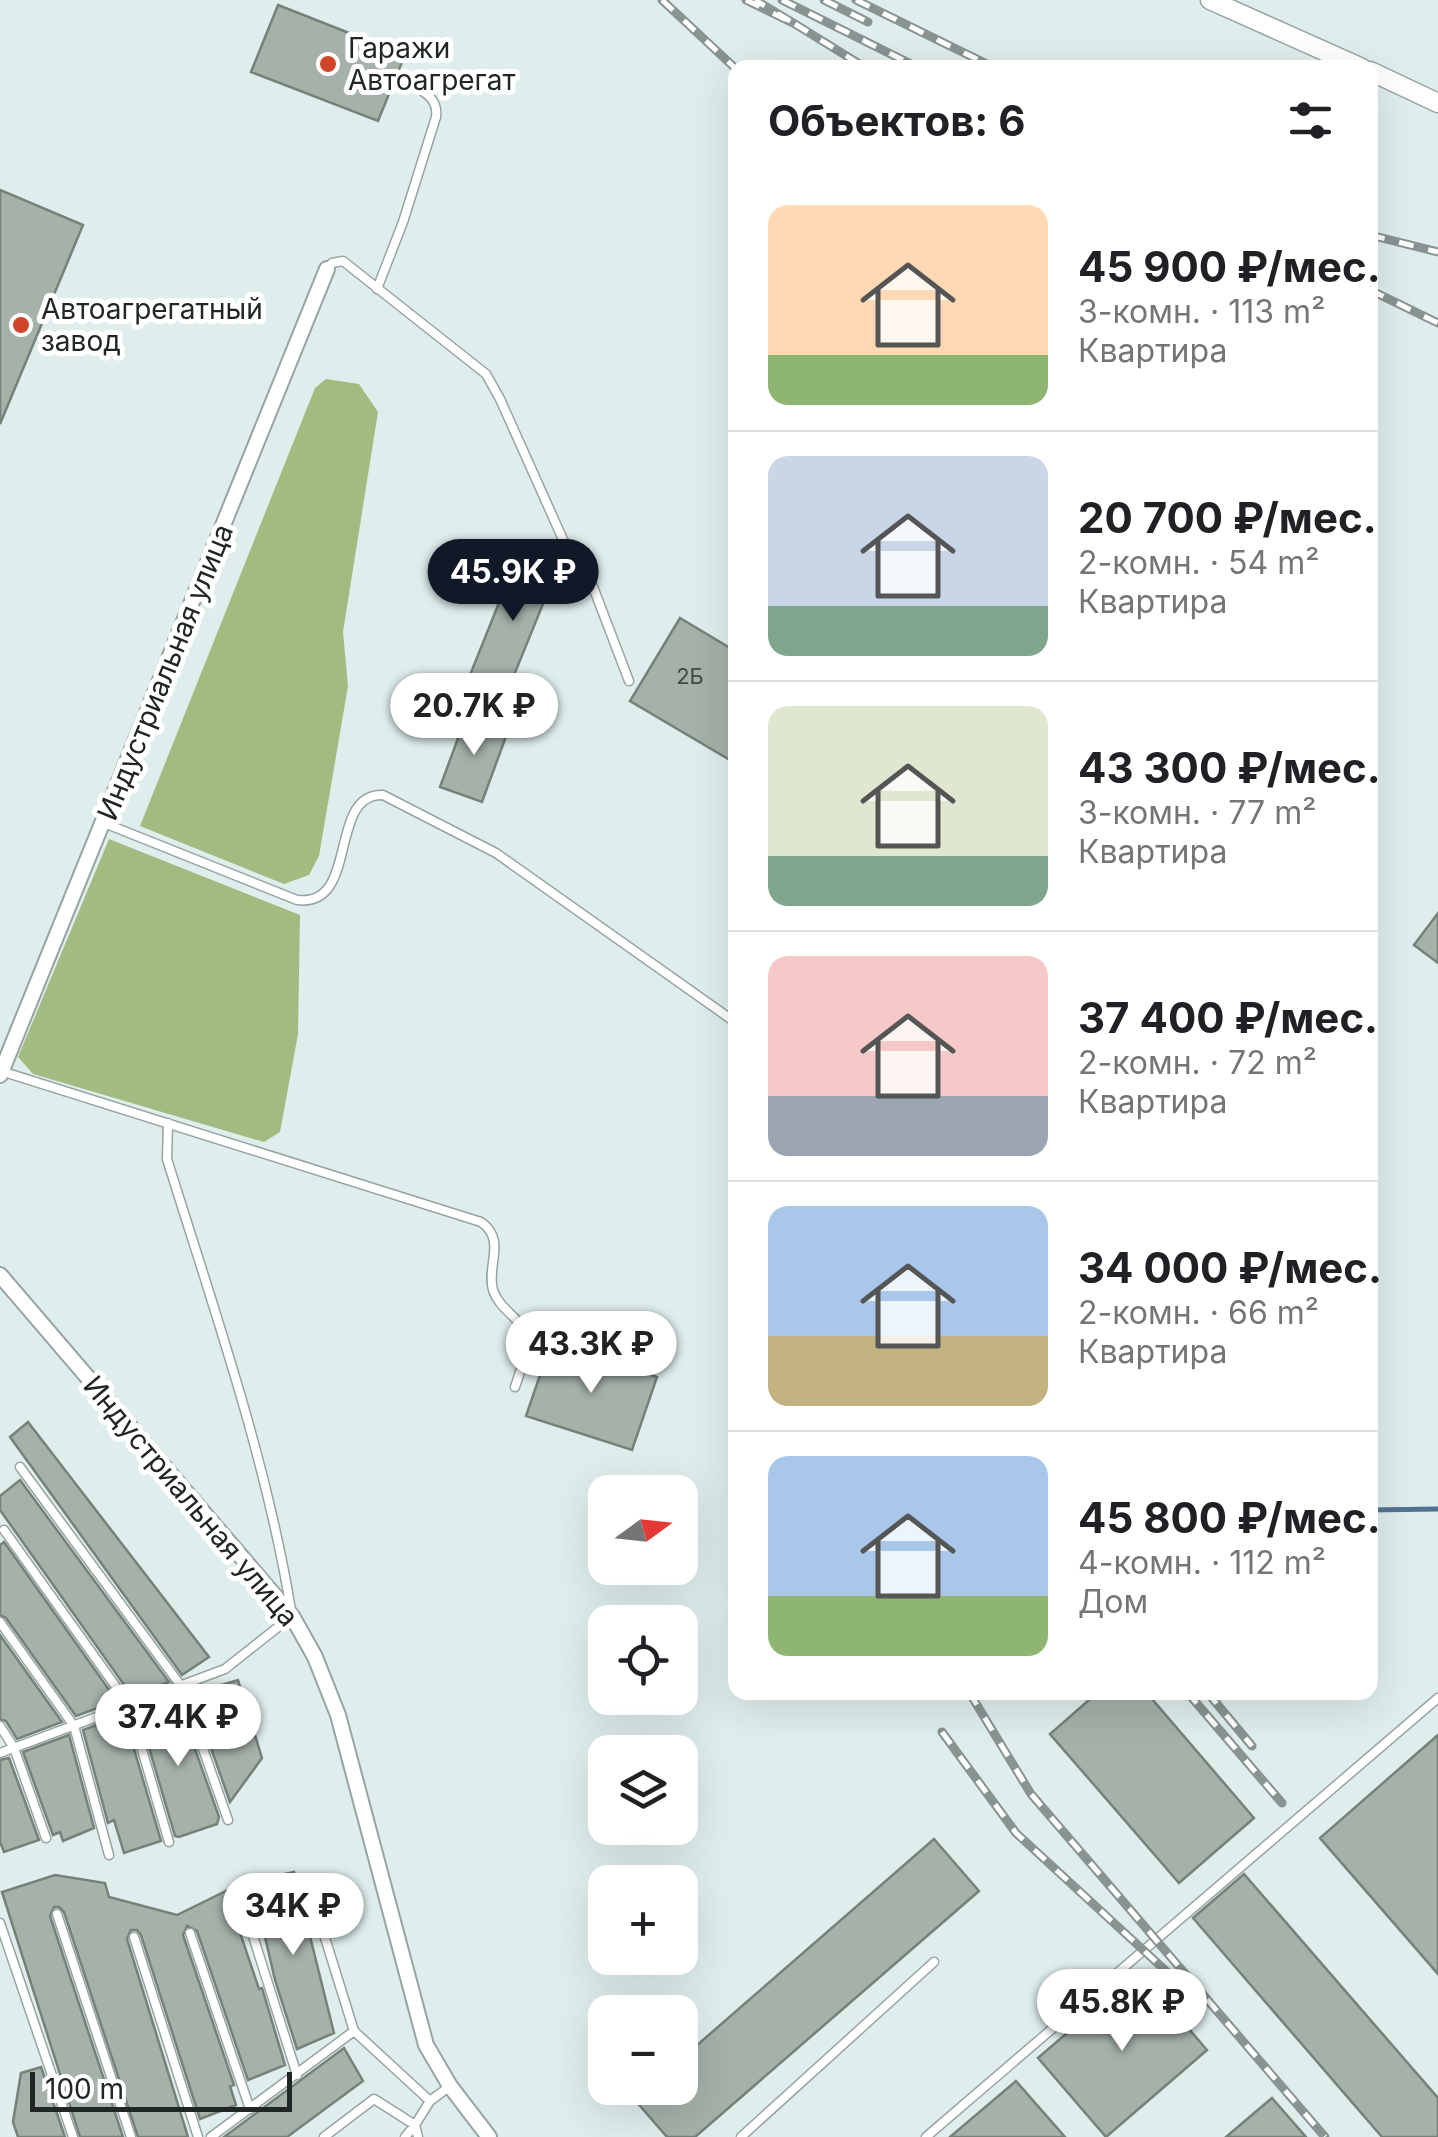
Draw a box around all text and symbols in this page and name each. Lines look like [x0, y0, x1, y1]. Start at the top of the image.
place label: Гаражи Автоагрегат [348, 31, 516, 97]
marker: Гаражи Автоагрегат [317, 53, 339, 75]
icon: filters [1283, 93, 1338, 148]
text: Объектов: 6 [768, 95, 1026, 146]
text: 45 900 ₽/мес. [1078, 241, 1381, 292]
icon: home [848, 245, 968, 365]
place label: Автоагрегатный завод [41, 292, 263, 358]
text: 3-комн. · 113 m² [1078, 292, 1325, 331]
marker: Автоагрегатный завод [10, 314, 32, 336]
text: Квартира [1078, 331, 1227, 370]
text: 20 700 ₽/мес. [1078, 492, 1377, 543]
icon: home [848, 496, 968, 616]
street label: Индустриальная улица [90, 519, 240, 825]
pin: 45.9K ₽ [421, 539, 605, 624]
text: 2-комн. · 54 m² [1078, 543, 1319, 582]
text: 45.9K ₽ [450, 552, 576, 591]
text: Квартира [1078, 582, 1227, 621]
house number: 2Б [676, 663, 704, 689]
pin: 20.7K ₽ [382, 673, 566, 758]
text: 20.7K ₽ [412, 686, 536, 725]
text: 43 300 ₽/мес. [1078, 742, 1381, 793]
icon: home [848, 746, 968, 866]
text: 3-комн. · 77 m² [1078, 793, 1316, 832]
text: Квартира [1078, 832, 1227, 871]
text: 37 400 ₽/мес. [1078, 992, 1378, 1043]
icon: home [848, 996, 968, 1116]
text: 2-комн. · 72 m² [1078, 1043, 1317, 1082]
text: Квартира [1078, 1082, 1227, 1121]
text: 34 000 ₽/мес. [1078, 1242, 1382, 1293]
icon: home [848, 1246, 968, 1366]
text: 2-комн. · 66 m² [1078, 1293, 1319, 1332]
pin: 43.3K ₽ [499, 1311, 683, 1396]
text: 43.3K ₽ [528, 1324, 654, 1363]
text: Квартира [1078, 1332, 1227, 1371]
street label: Индустриальная улица [76, 1369, 306, 1633]
north arrow [588, 1475, 698, 1585]
map controls [588, 1475, 698, 2105]
text: 45 800 ₽/мес. [1078, 1492, 1381, 1543]
icon: home [848, 1496, 968, 1616]
text: 4-комн. · 112 m² [1078, 1543, 1326, 1582]
text: Дом [1078, 1582, 1148, 1621]
button: locate [588, 1605, 698, 1715]
pin: 37.4K ₽ [86, 1684, 270, 1769]
text: 37.4K ₽ [117, 1697, 239, 1736]
button: layers [588, 1735, 698, 1845]
button: + [588, 1865, 698, 1975]
pin: 34K ₽ [223, 1873, 363, 1958]
text: 34K ₽ [245, 1886, 341, 1925]
pin: 45.8K ₽ [1030, 1969, 1214, 2054]
text: 45.8K ₽ [1059, 1982, 1185, 2021]
button: − [588, 1995, 698, 2105]
scale bar [30, 2067, 292, 2112]
text: 100 m [45, 2072, 124, 2106]

